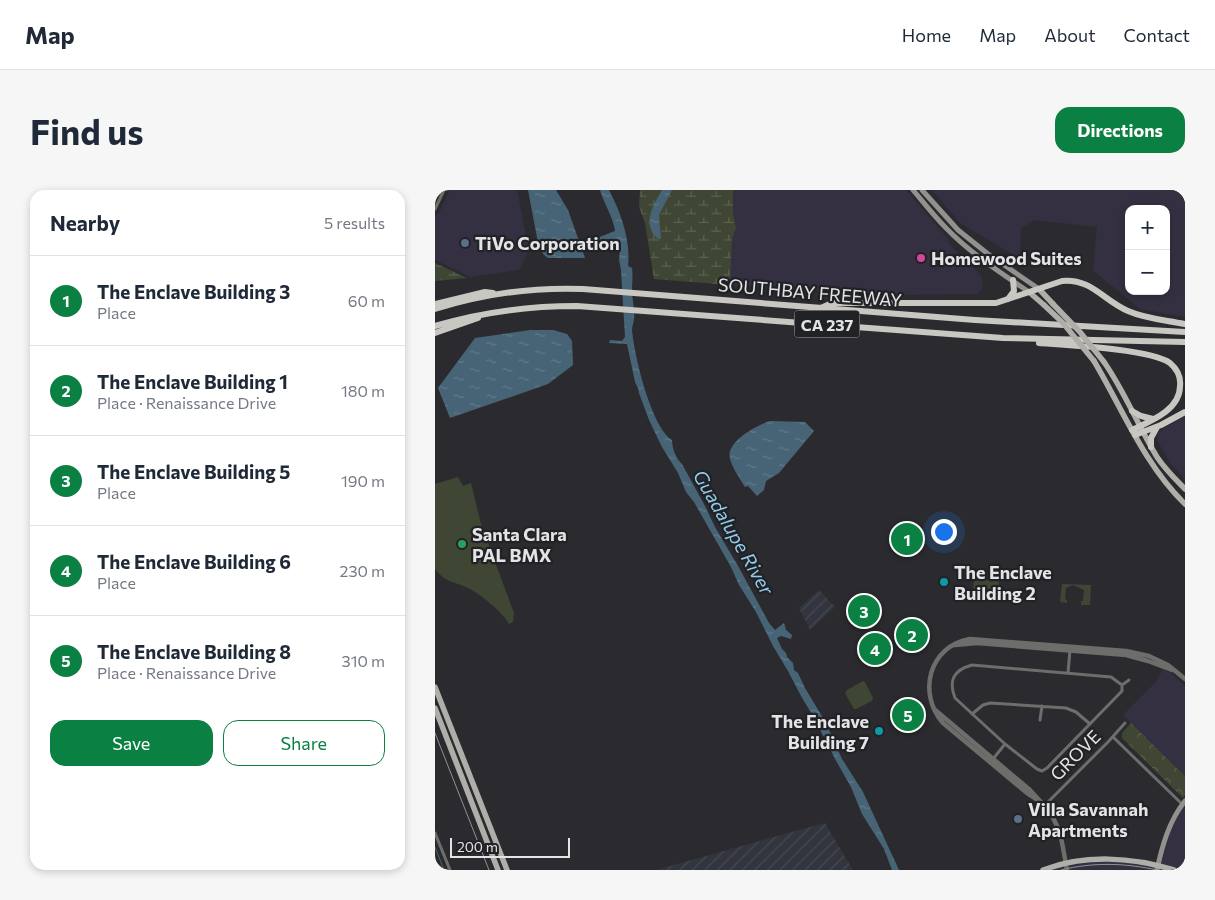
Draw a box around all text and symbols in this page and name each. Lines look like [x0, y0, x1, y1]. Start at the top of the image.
text: Map [25, 20, 75, 49]
text: Home [902, 24, 951, 46]
text: Map [979, 24, 1016, 46]
text: About [1044, 24, 1096, 46]
text: Contact [1124, 24, 1190, 46]
button: Directions [1055, 107, 1185, 153]
text: Find us [30, 109, 144, 152]
map controls [1125, 205, 1170, 295]
button: + [1125, 205, 1170, 250]
text: Nearby [50, 210, 120, 235]
text: 5 results [324, 213, 385, 232]
place label: TiVo Corporation [475, 232, 620, 254]
marker: TiVo Corporation [459, 237, 471, 249]
place label: Homewood Suites [931, 247, 1082, 269]
button: − [1125, 250, 1170, 295]
marker: Homewood Suites [915, 252, 927, 264]
street label: SOUTHBAY FREEWAY [717, 273, 903, 311]
text: The Enclave Building 3 [97, 280, 290, 303]
text: 1 [62, 291, 70, 310]
text: 60 m [348, 291, 385, 310]
text: Place [97, 303, 136, 322]
road number: CA 237 [795, 310, 859, 338]
text: The Enclave Building 1 [97, 370, 288, 393]
text: 2 [61, 381, 71, 400]
text: 180 m [341, 381, 385, 400]
text: Place · Renaissance Drive [97, 393, 276, 412]
text: The Enclave Building 5 [97, 460, 290, 483]
water label: Guadalupe River [689, 465, 780, 600]
text: 3 [61, 471, 71, 490]
text: 190 m [341, 471, 385, 490]
text: Place [97, 483, 136, 502]
your location [931, 519, 957, 545]
pin: 1 [891, 520, 923, 558]
place label: Santa Clara PAL BMX [472, 523, 567, 566]
marker: Santa Clara PAL BMX [456, 538, 468, 550]
text: The Enclave Building 6 [97, 550, 291, 573]
text: 4 [61, 561, 71, 580]
text: 230 m [340, 561, 385, 580]
place label: The Enclave Building 2 [954, 561, 1052, 604]
text: Place [97, 573, 136, 592]
marker: The Enclave Building 2 [938, 576, 950, 588]
pin: 3 [848, 592, 880, 630]
pin: 2 [896, 616, 928, 654]
pin: 4 [859, 630, 891, 668]
text: The Enclave Building 8 [97, 640, 291, 663]
text: 5 [61, 651, 71, 670]
text: 310 m [342, 651, 385, 670]
text: Place · Renaissance Drive [97, 663, 276, 682]
pin: 5 [892, 696, 924, 734]
place label: The Enclave Building 7 [771, 710, 869, 753]
button: Save [50, 720, 213, 766]
button: Share [223, 720, 385, 766]
marker: The Enclave Building 7 [873, 725, 885, 737]
street label: GROVE [1045, 725, 1105, 785]
place label: Villa Savannah Apartments [1028, 798, 1148, 841]
marker: Villa Savannah Apartments [1012, 813, 1024, 825]
scale bar [450, 835, 570, 858]
text: 200 m [457, 838, 498, 855]

